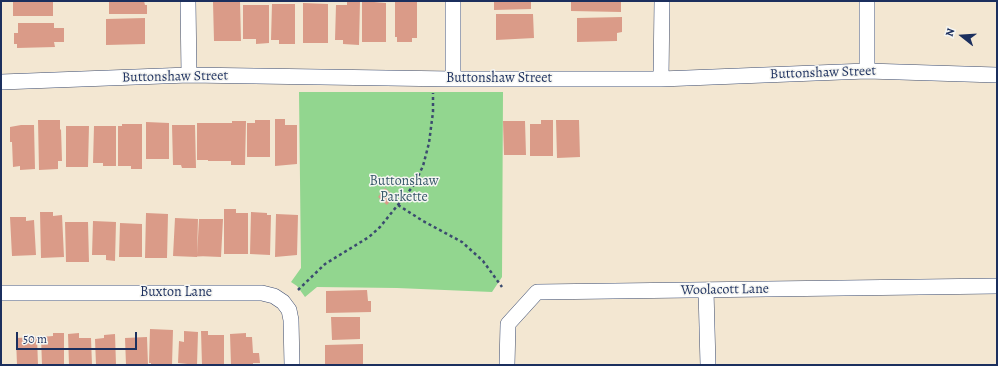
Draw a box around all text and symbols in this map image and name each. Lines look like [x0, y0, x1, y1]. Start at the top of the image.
north arrow [942, 16, 982, 56]
text: N [942, 26, 958, 38]
street label: Buttonshaw Street [770, 63, 876, 83]
street label: Buttonshaw Street [122, 68, 228, 86]
street label: Buttonshaw Street [446, 71, 552, 87]
park label: Buttonshaw Parkette [369, 174, 439, 206]
street label: Woolacott Lane [681, 281, 769, 299]
street label: Buxton Lane [140, 285, 212, 301]
scale bar [18, 324, 139, 350]
text: 50 m [23, 331, 47, 347]

